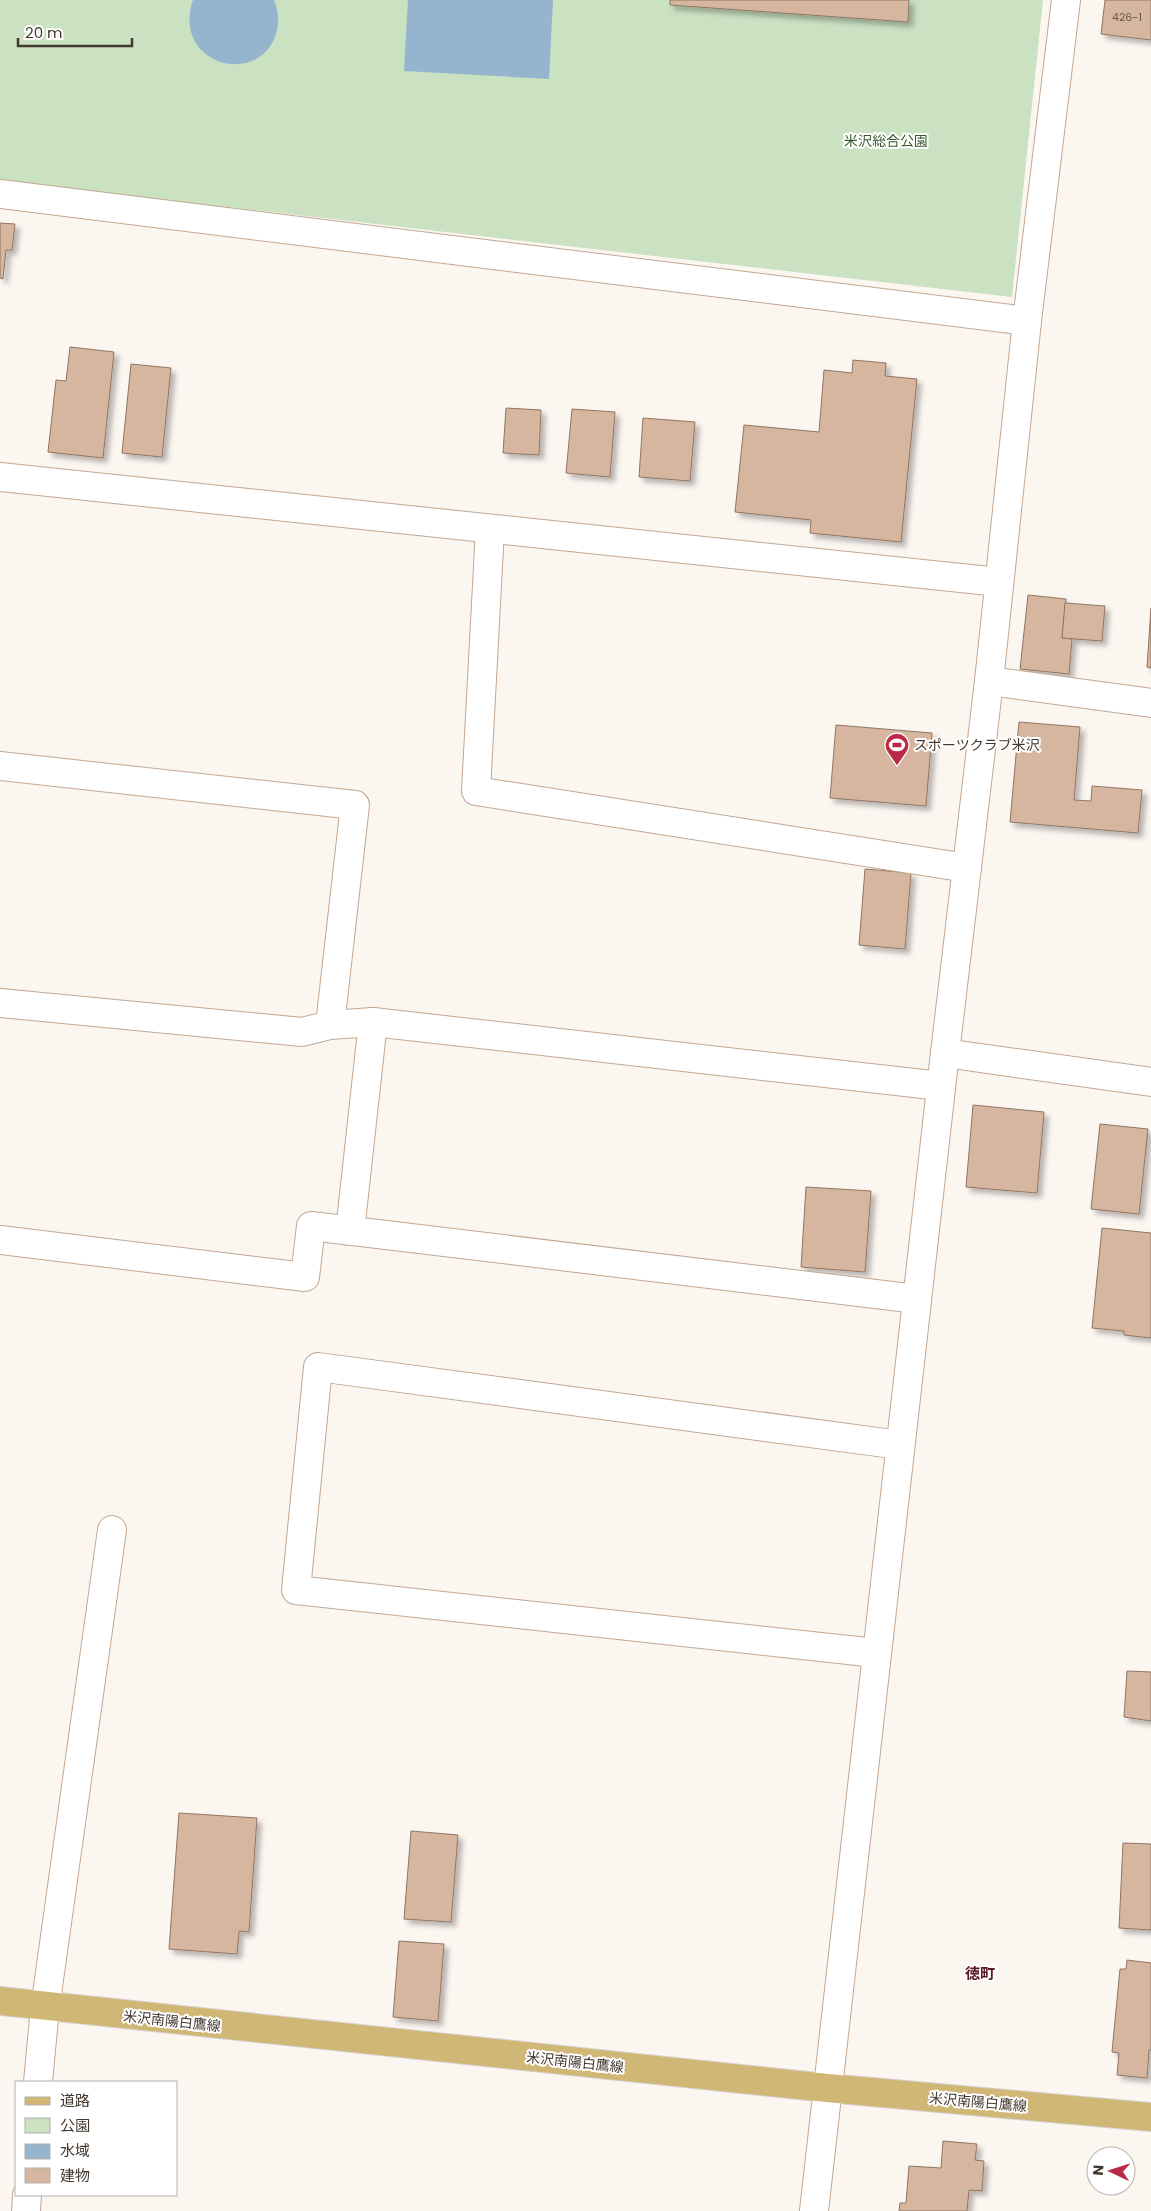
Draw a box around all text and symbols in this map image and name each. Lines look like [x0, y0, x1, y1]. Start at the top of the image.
house number: 426-1 [1112, 9, 1142, 25]
scale bar [18, 15, 131, 47]
text: 20 m [25, 22, 63, 43]
park label: 米沢総合公園 [844, 131, 928, 151]
sports icon: スポーツクラブ米沢 [884, 732, 910, 766]
place label: スポーツクラブ米沢 [914, 735, 1040, 755]
district label: 徳町 [965, 1963, 995, 1984]
street label: 米沢南陽白鷹線 [122, 2006, 222, 2036]
street label: 米沢南陽白鷹線 [525, 2047, 625, 2077]
legend [15, 2081, 178, 2196]
street label: 米沢南陽白鷹線 [928, 2088, 1028, 2116]
text: 道路 [60, 2090, 90, 2111]
text: 公園 [60, 2115, 90, 2136]
text: 水域 [60, 2140, 90, 2161]
north arrow [1086, 2146, 1136, 2196]
text: N [1088, 2164, 1108, 2176]
text: 建物 [60, 2165, 90, 2186]

